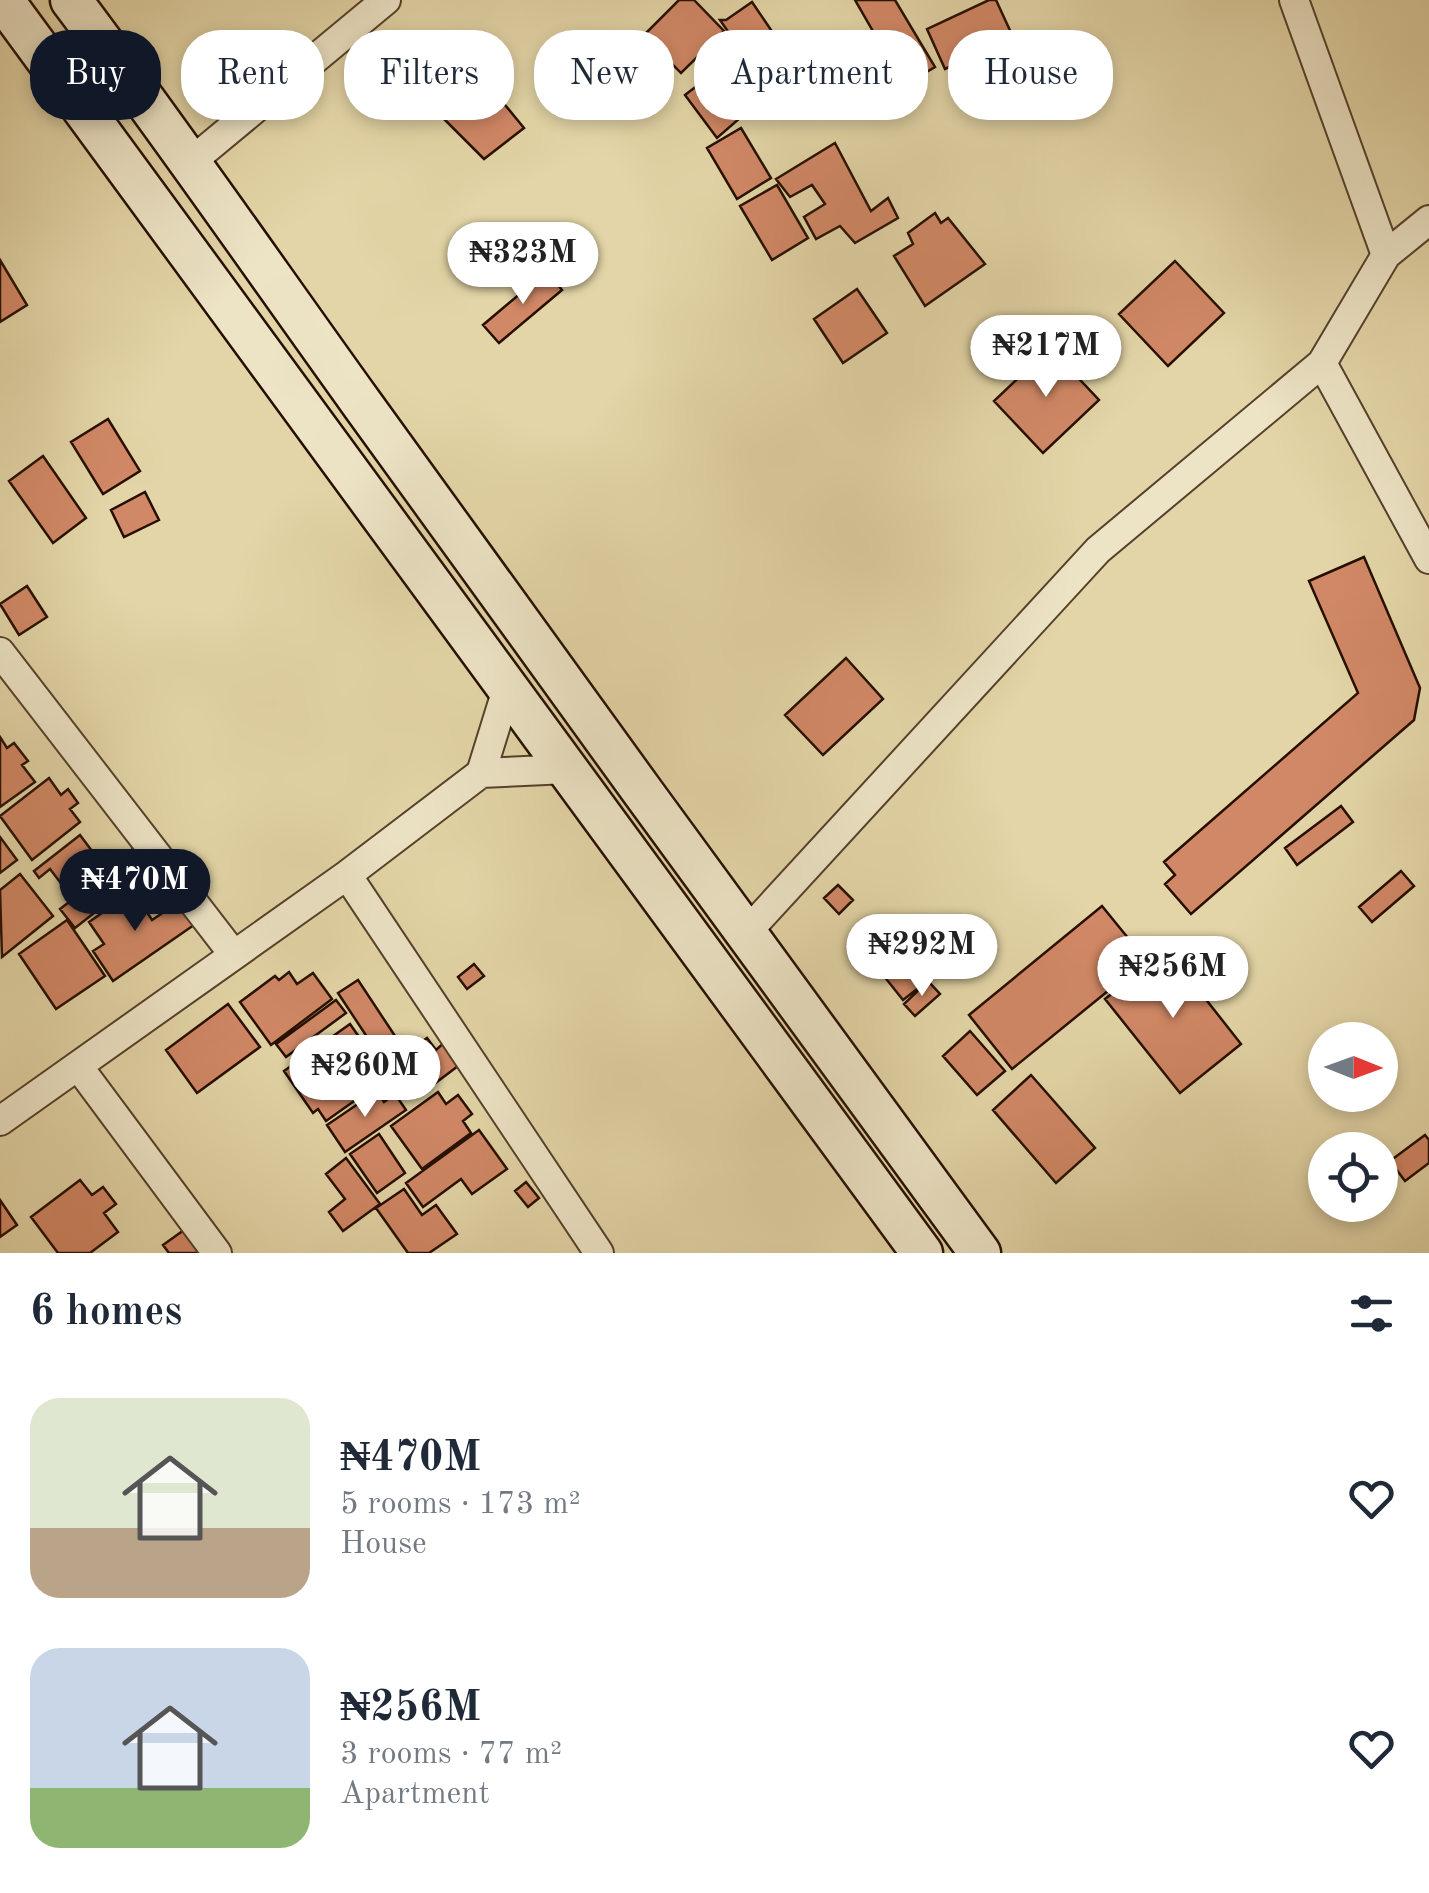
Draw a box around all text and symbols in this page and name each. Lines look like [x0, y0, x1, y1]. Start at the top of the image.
chip: Buy [30, 30, 161, 120]
chip: Rent [181, 30, 324, 120]
chip: Filters [344, 30, 514, 120]
chip: New [534, 30, 674, 120]
chip: Apartment [694, 30, 928, 120]
chip: House [948, 30, 1113, 120]
pin: ₦323M [453, 222, 593, 307]
text: ₦323M [469, 238, 577, 270]
pin: ₦217M [976, 315, 1116, 400]
text: ₦217M [992, 331, 1100, 363]
pin: ₦470M [65, 849, 205, 934]
text: ₦470M [81, 865, 189, 897]
pin: ₦292M [852, 914, 992, 999]
text: ₦292M [868, 930, 976, 962]
pin: ₦256M [1103, 936, 1243, 1021]
text: ₦256M [1119, 952, 1227, 984]
north arrow [1308, 1022, 1398, 1112]
map controls [1308, 1022, 1398, 1222]
pin: ₦260M [295, 1035, 435, 1120]
text: ₦260M [311, 1051, 419, 1083]
button: locate [1308, 1132, 1398, 1222]
icon: filters [1344, 1286, 1399, 1341]
text: 6 homes [30, 1292, 182, 1334]
icon: home [110, 1438, 230, 1558]
text: ₦470M [340, 1438, 481, 1480]
icon: heart [1344, 1471, 1399, 1526]
text: 5 rooms · 173 m² [340, 1489, 581, 1521]
text: House [340, 1529, 427, 1561]
icon: home [110, 1688, 230, 1808]
text: ₦256M [340, 1688, 481, 1730]
icon: heart [1344, 1721, 1399, 1776]
text: 3 rooms · 77 m² [340, 1739, 562, 1771]
text: Apartment [340, 1779, 490, 1811]

